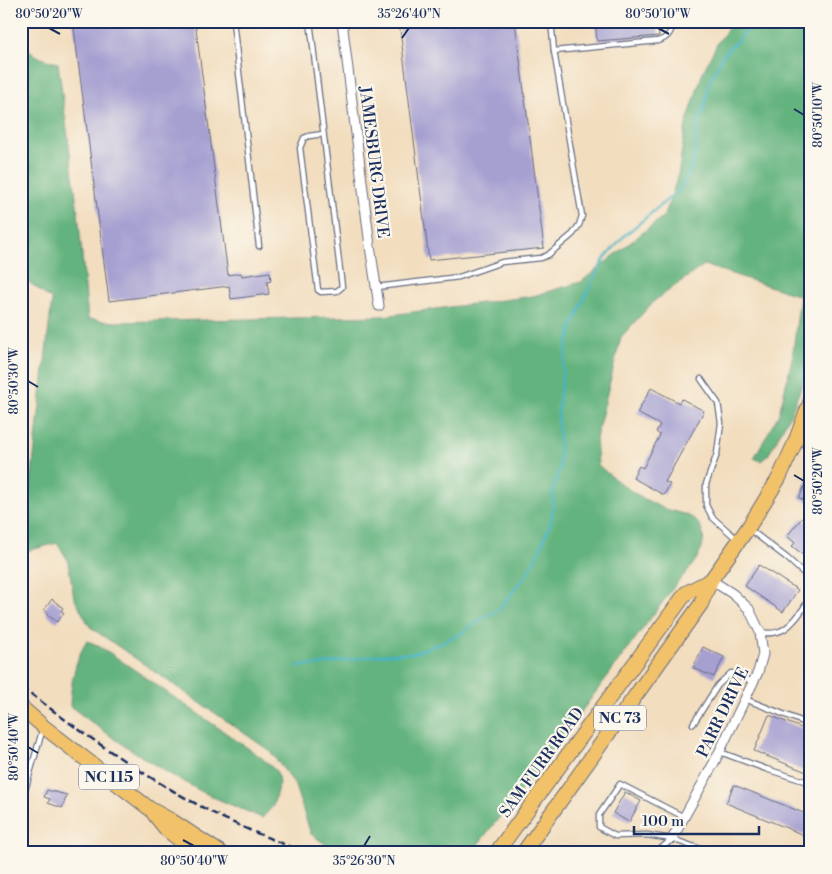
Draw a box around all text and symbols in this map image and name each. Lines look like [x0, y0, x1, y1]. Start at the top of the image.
text: 80°50'20"W [15, 7, 84, 22]
text: 35°26'40"N [377, 7, 441, 22]
text: 80°50'10"W [625, 7, 692, 22]
text: 80°50'10"W [811, 81, 826, 148]
street label: JAMESBURG DRIVE [355, 84, 393, 239]
text: 80°50'30"W [7, 346, 22, 415]
text: 80°50'20"W [811, 446, 826, 515]
street label: PARR DRIVE [692, 664, 753, 761]
street label: SAM FURR ROAD [495, 704, 588, 821]
road number: NC 73 [594, 706, 646, 730]
text: 80°50'40"W [7, 712, 22, 781]
road number: NC 115 [79, 764, 139, 790]
scale bar [634, 804, 760, 836]
text: 100 m [642, 812, 684, 831]
text: 80°50'40"W [160, 854, 229, 869]
text: 35°26'30"N [333, 854, 395, 869]

